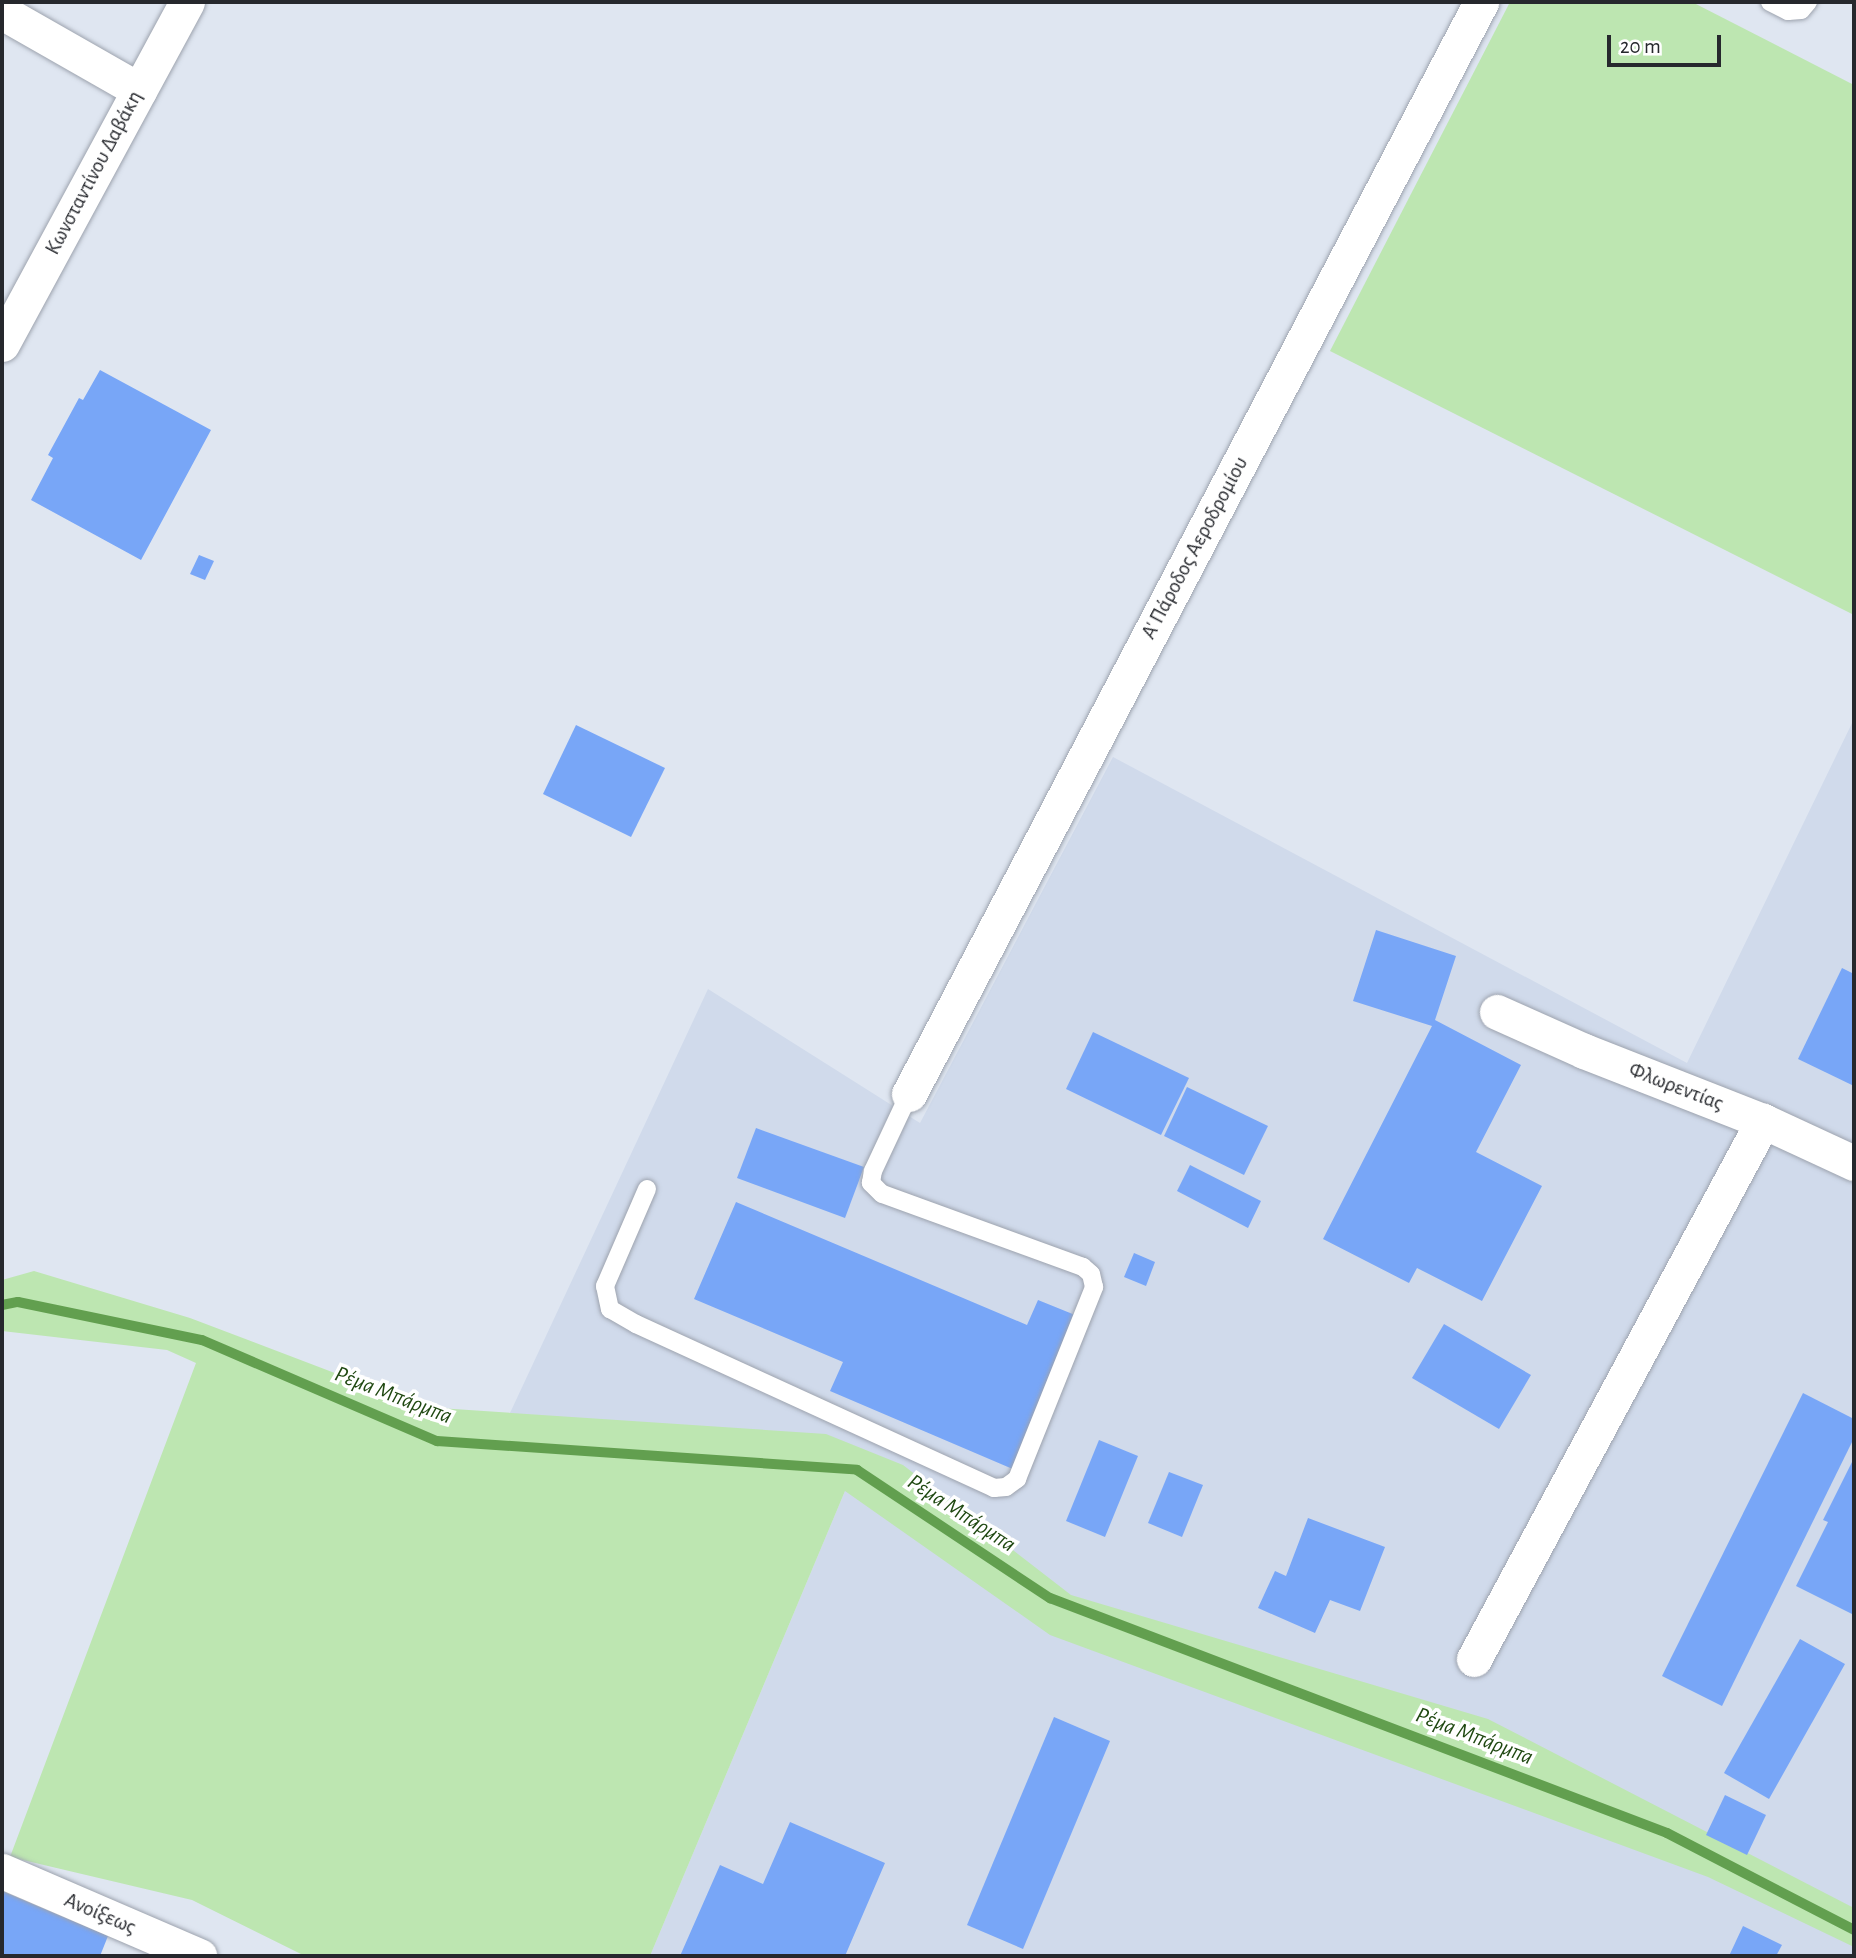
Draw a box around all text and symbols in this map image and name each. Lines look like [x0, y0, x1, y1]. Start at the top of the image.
scale bar [1611, 21, 1725, 65]
text: 20 m [1620, 36, 1661, 57]
street label: Κωνσταντίνου Δαβάκη [40, 87, 148, 259]
street label: Α' Πάροδος Αεροδρομίου [1136, 453, 1254, 643]
street label: Φλωρεντίας [1625, 1057, 1727, 1117]
water label: Ρέμα Μπάρμπα [330, 1361, 456, 1431]
water label: Ρέμα Μπάρμπα [902, 1469, 1020, 1559]
water label: Ρέμα Μπάρμπα [1411, 1702, 1537, 1772]
street label: Ανοίξεως [60, 1888, 140, 1940]

